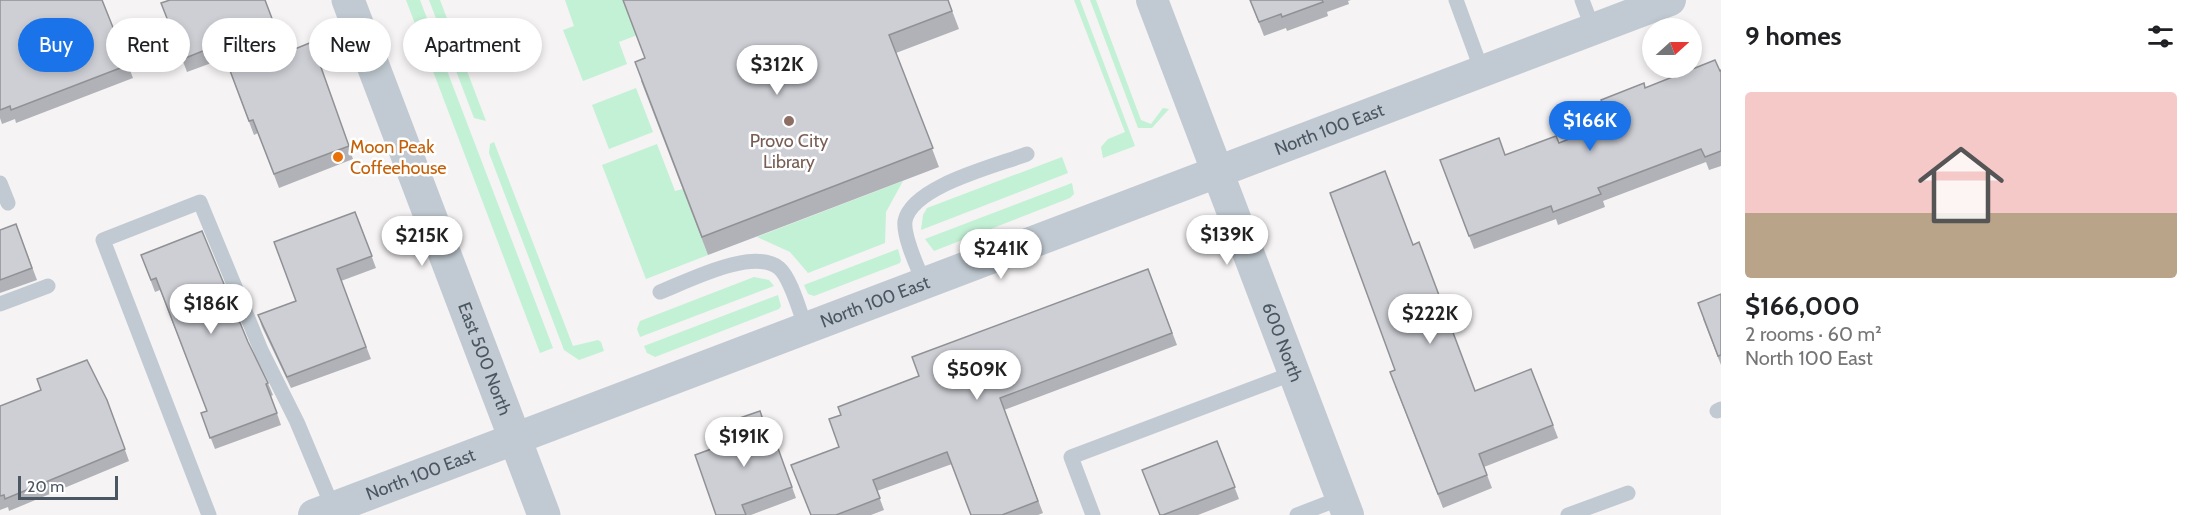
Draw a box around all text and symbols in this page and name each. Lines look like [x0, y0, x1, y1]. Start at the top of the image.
chip: Buy [18, 18, 94, 72]
chip: Rent [106, 18, 190, 72]
chip: Filters [202, 18, 297, 72]
chip: New [309, 18, 391, 72]
chip: Apartment [403, 18, 542, 72]
north arrow [1642, 18, 1702, 78]
map controls [1642, 18, 1702, 78]
text: 9 homes [1745, 20, 1842, 52]
icon: filters [2144, 20, 2177, 53]
pin: $312K [735, 45, 819, 96]
text: $312K [751, 52, 803, 76]
street label: North 100 East [1271, 99, 1387, 160]
pin: $166K [1548, 101, 1632, 152]
text: $166K [1563, 108, 1617, 132]
marker: Provo City Library [782, 114, 796, 128]
place label: Provo City Library [750, 130, 828, 173]
icon: home [1907, 131, 2015, 239]
place label: Moon Peak Coffeehouse [350, 136, 447, 179]
marker: Moon Peak Coffeehouse [331, 150, 345, 164]
pin: $139K [1185, 215, 1269, 266]
pin: $215K [380, 216, 464, 267]
text: $139K [1200, 222, 1254, 246]
text: $215K [396, 223, 448, 247]
pin: $241K [959, 229, 1043, 280]
text: $241K [974, 236, 1028, 260]
street label: North 100 East [817, 271, 933, 333]
pin: $186K [169, 284, 253, 335]
text: $166,000 [1745, 290, 1860, 322]
text: $186K [184, 291, 238, 315]
pin: $222K [1388, 294, 1472, 345]
street label: East 500 North [453, 299, 516, 418]
street label: 600 North [1257, 299, 1307, 385]
text: $222K [1402, 301, 1458, 325]
text: 2 rooms · 60 m² [1745, 322, 1882, 346]
text: North 100 East [1745, 346, 1873, 370]
pin: $509K [935, 350, 1019, 401]
text: $509K [947, 357, 1007, 381]
pin: $191K [702, 417, 786, 468]
text: $191K [719, 424, 769, 448]
street label: North 100 East [363, 444, 478, 505]
scale bar [18, 473, 118, 500]
text: 20 m [27, 477, 64, 496]

